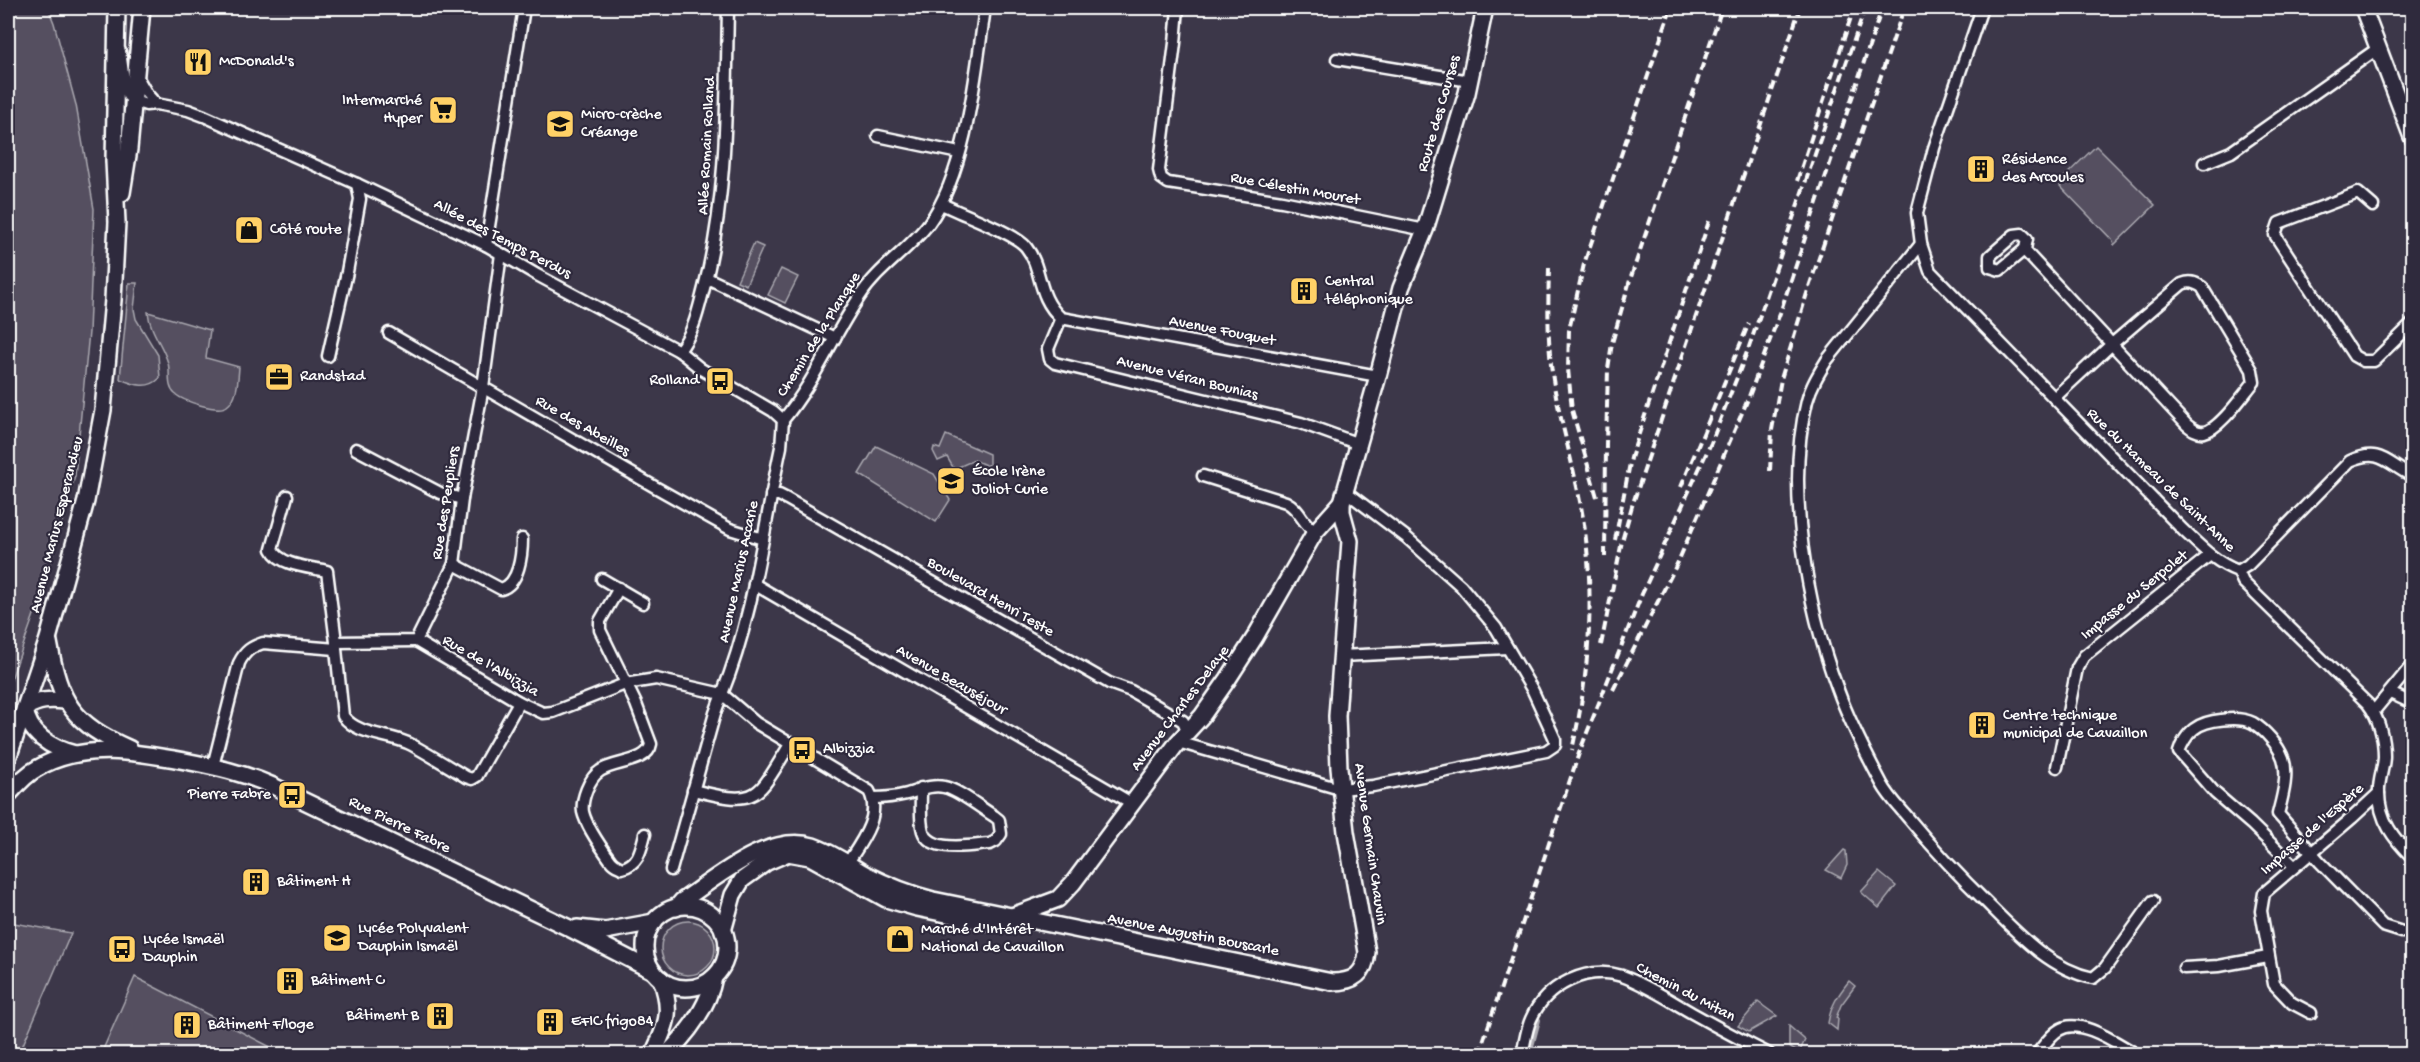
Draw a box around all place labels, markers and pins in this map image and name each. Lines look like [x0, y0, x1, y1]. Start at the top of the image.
restaurant icon: McDonald's [182, 46, 214, 78]
place label: McDonald's [219, 53, 295, 72]
place label: Intermarché Hyper [342, 92, 423, 129]
supermarket icon: Intermarché Hyper [427, 94, 459, 126]
place label: Micro-crèche Créange [581, 106, 662, 143]
school or university icon: Micro-crèche Créange [544, 108, 576, 140]
place label: Résidence des Arcoules [2002, 151, 2084, 188]
building icon: Résidence des Arcoules [1965, 153, 1997, 185]
shop icon: Côté route [233, 214, 265, 246]
place label: Côté route [270, 221, 343, 240]
place label: Central téléphonique [1324, 273, 1413, 310]
building icon: Central téléphonique [1288, 275, 1320, 307]
office icon: Randstad [263, 361, 295, 393]
bus stop icon: Rolland [704, 365, 736, 397]
place label: Randstad [300, 368, 367, 387]
place label: Rolland [649, 372, 701, 391]
place label: École Irène Joliot Curie [972, 463, 1049, 500]
school or university icon: École Irène Joliot Curie [935, 465, 967, 497]
place label: Centre technique municipal de Cavaillon [2003, 707, 2148, 744]
building icon: Centre technique municipal de Cavaillon [1966, 709, 1998, 741]
bus stop icon: Albizzia [786, 734, 818, 766]
place label: Albizzia [823, 741, 875, 760]
bus stop icon: Pierre Fabre [276, 779, 308, 811]
place label: Pierre Fabre [187, 786, 272, 805]
building icon: Bâtiment H [240, 866, 272, 898]
place label: Bâtiment H [276, 873, 352, 892]
place label: Lycée Polyvalent Dauphin Ismaël [357, 920, 469, 957]
place label: Marché d'Intérêt National de Cavaillon [921, 921, 1064, 958]
school or university icon: Lycée Polyvalent Dauphin Ismaël [321, 922, 353, 954]
shop icon: Marché d'Intérêt National de Cavaillon [884, 923, 916, 955]
place label: Lycée Ismaël Dauphin [142, 931, 224, 968]
bus stop icon: Lycée Ismaël Dauphin [106, 933, 138, 965]
building icon: Bâtiment C [274, 965, 306, 997]
place label: Bâtiment C [310, 972, 386, 991]
building icon: Bâtiment B [424, 1000, 456, 1032]
building icon: EFIC frigo84 [534, 1006, 566, 1038]
place label: Bâtiment B [345, 1007, 420, 1026]
building icon: Bâtiment F/loge [171, 1009, 203, 1041]
place label: EFIC frigo84 [571, 1013, 654, 1032]
place label: Bâtiment F/loge [207, 1016, 315, 1035]

